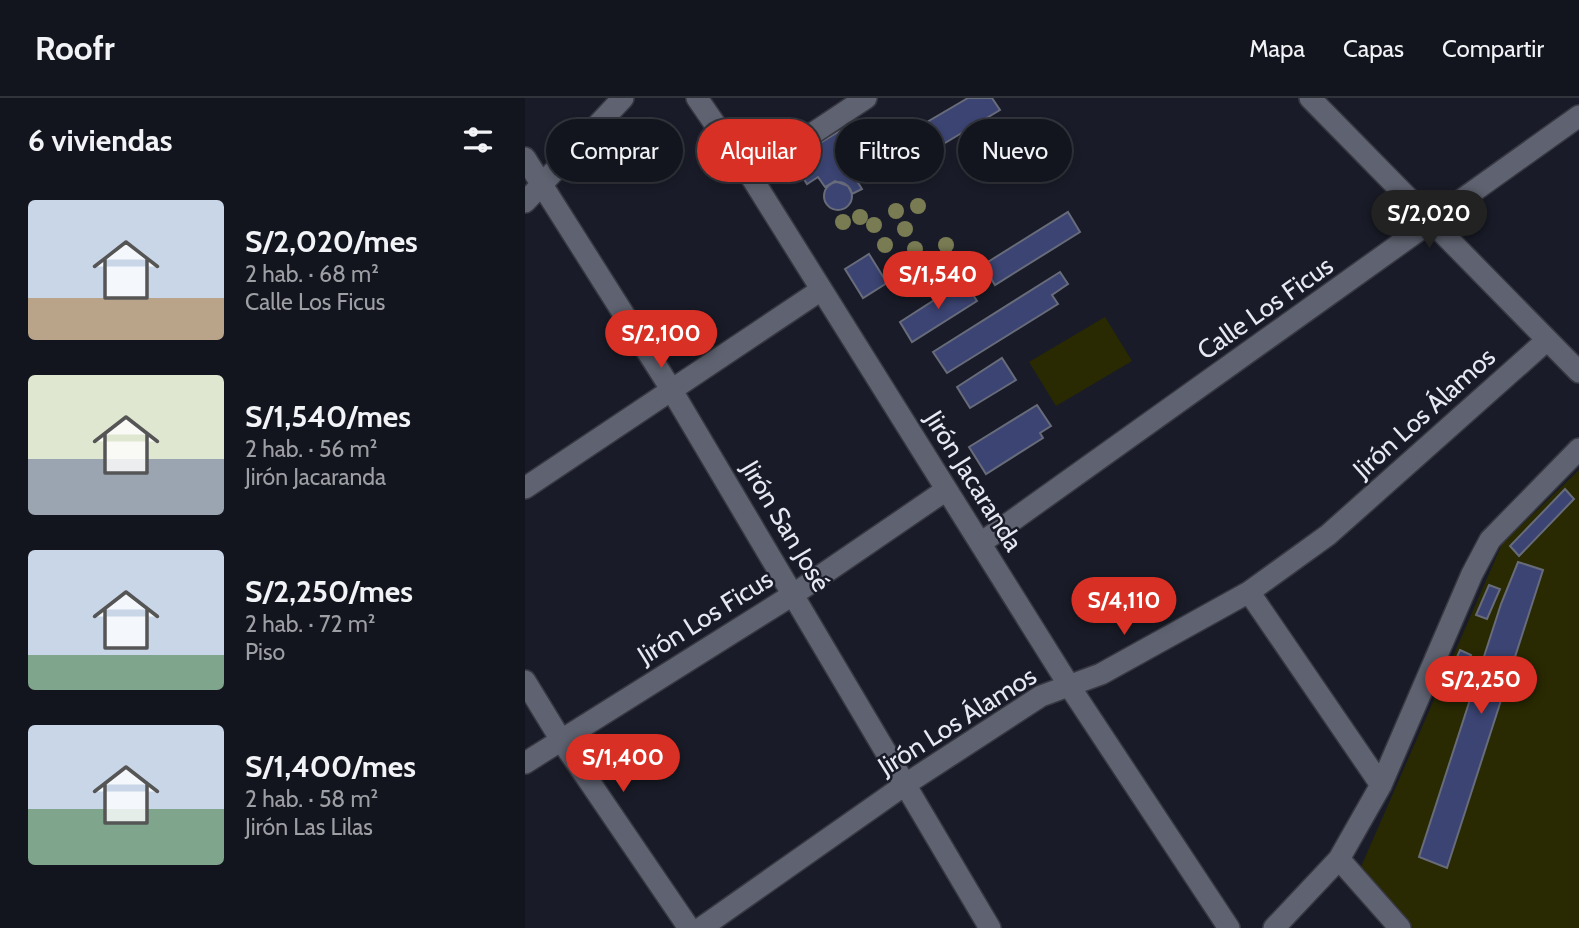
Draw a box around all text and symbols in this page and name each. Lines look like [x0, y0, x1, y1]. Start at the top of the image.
text: Roofr [35, 28, 115, 68]
text: Mapa [1249, 34, 1305, 63]
text: Capas [1343, 34, 1404, 63]
text: Compartir [1442, 34, 1544, 63]
chip: Comprar [546, 119, 683, 182]
chip: Alquilar [697, 119, 821, 182]
chip: Filtros [835, 119, 944, 182]
chip: Nuevo [958, 119, 1072, 182]
icon: filters [459, 121, 497, 159]
text: 6 viviendas [28, 122, 173, 159]
pin: S/2,020 [1364, 190, 1494, 250]
text: S/2,020 [1387, 199, 1471, 227]
text: S/2,020/mes [245, 223, 418, 260]
icon: home [84, 228, 168, 312]
street label: Calle Los Ficus [1191, 249, 1339, 367]
pin: S/1,540 [873, 252, 1003, 311]
text: 2 hab. · 68 m² [245, 260, 379, 288]
text: S/1,540 [899, 260, 977, 288]
text: Calle Los Ficus [245, 288, 385, 316]
pin: S/2,100 [596, 310, 726, 370]
text: S/2,100 [621, 319, 701, 347]
street label: Jirón Los Álamos [1345, 341, 1502, 486]
text: S/1,540/mes [245, 398, 411, 435]
icon: home [84, 403, 168, 487]
street label: Jirón Jacaranda [918, 404, 1030, 558]
text: 2 hab. · 56 m² [245, 435, 377, 463]
street label: Jirón San José [734, 454, 838, 597]
text: Jirón Jacaranda [245, 463, 386, 491]
street label: Jirón Los Ficus [631, 563, 779, 672]
text: S/2,250/mes [245, 573, 413, 610]
icon: home [84, 578, 168, 662]
pin: S/4,110 [1059, 578, 1189, 637]
text: S/4,110 [1087, 586, 1161, 614]
text: 2 hab. · 72 m² [245, 610, 376, 638]
text: Piso [245, 638, 285, 666]
pin: S/2,250 [1416, 656, 1546, 716]
street label: Jirón Los Álamos [871, 659, 1042, 783]
text: S/2,250 [1441, 665, 1521, 693]
pin: S/1,400 [558, 734, 688, 794]
text: S/1,400 [582, 743, 664, 771]
text: S/1,400/mes [245, 748, 416, 785]
icon: home [84, 753, 168, 837]
text: 2 hab. · 58 m² [245, 785, 378, 813]
text: Jirón Las Lilas [245, 813, 373, 841]

